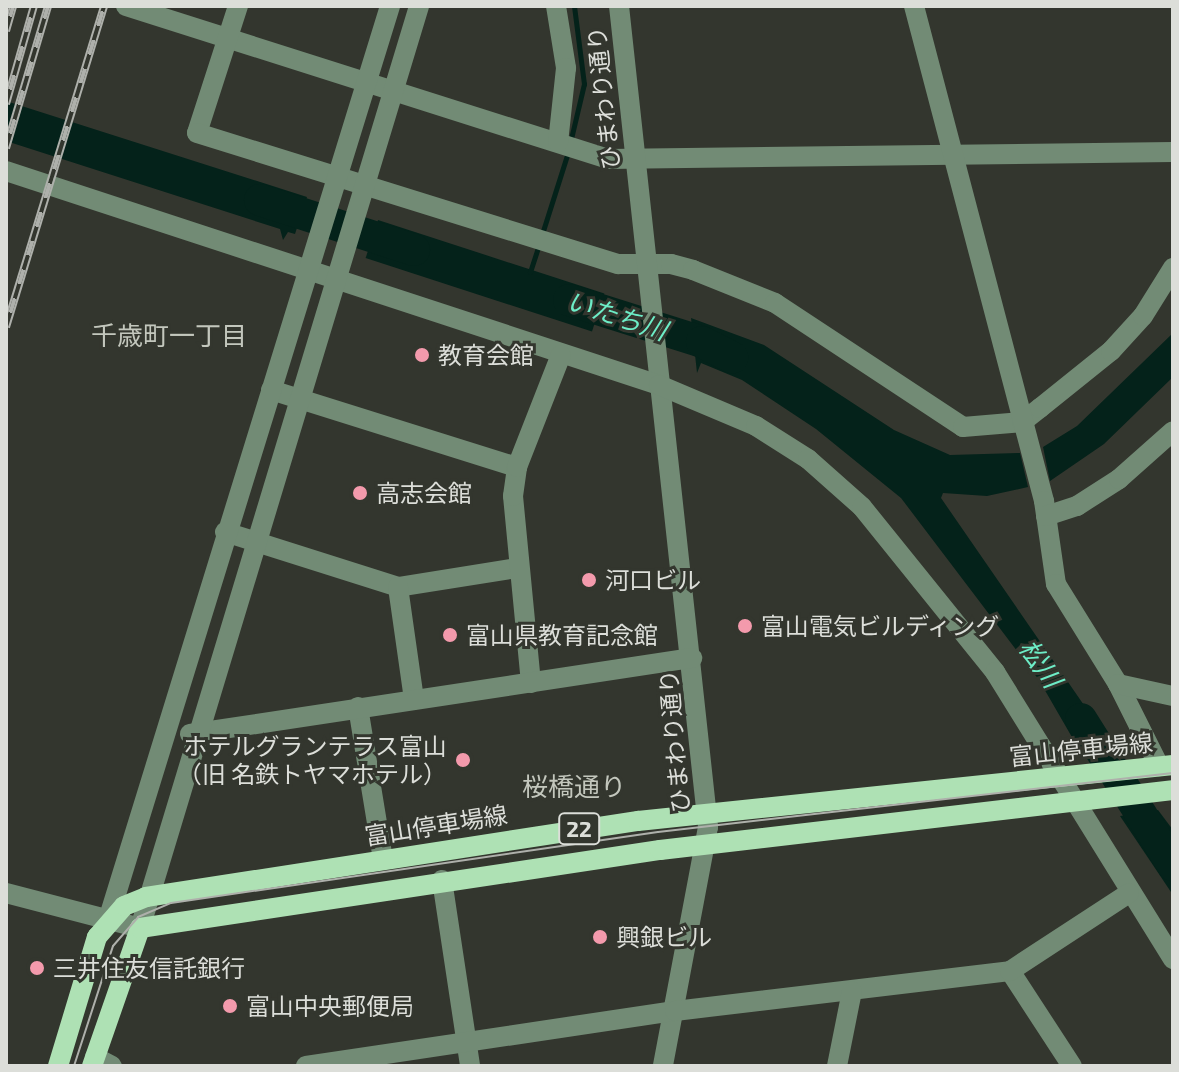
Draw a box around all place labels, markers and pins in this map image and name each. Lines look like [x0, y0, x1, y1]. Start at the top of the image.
place label: 教育会館 [438, 341, 534, 369]
marker: 教育会館 [413, 346, 431, 364]
place label: 高志会館 [376, 479, 472, 507]
marker: 高志会館 [351, 484, 369, 502]
place label: 河口ビル [605, 566, 701, 594]
marker: 河口ビル [580, 571, 598, 589]
place label: 富山電気ビルディング [761, 612, 1001, 640]
marker: 富山電気ビルディング [736, 617, 754, 635]
place label: 富山県教育記念館 [466, 621, 658, 649]
marker: 富山県教育記念館 [441, 626, 459, 644]
place label: ホテルグランテラス富山 （旧 名鉄トヤマホテル） [178, 732, 447, 788]
marker: ホテルグランテラス富山 （旧 名鉄トヤマホテル） [454, 751, 472, 769]
place label: 興銀ビル [616, 923, 712, 951]
marker: 興銀ビル [591, 928, 609, 946]
place label: 三井住友信託銀行 [53, 954, 245, 982]
marker: 三井住友信託銀行 [28, 959, 46, 977]
place label: 富山中央郵便局 [246, 992, 414, 1020]
marker: 富山中央郵便局 [221, 997, 239, 1015]

